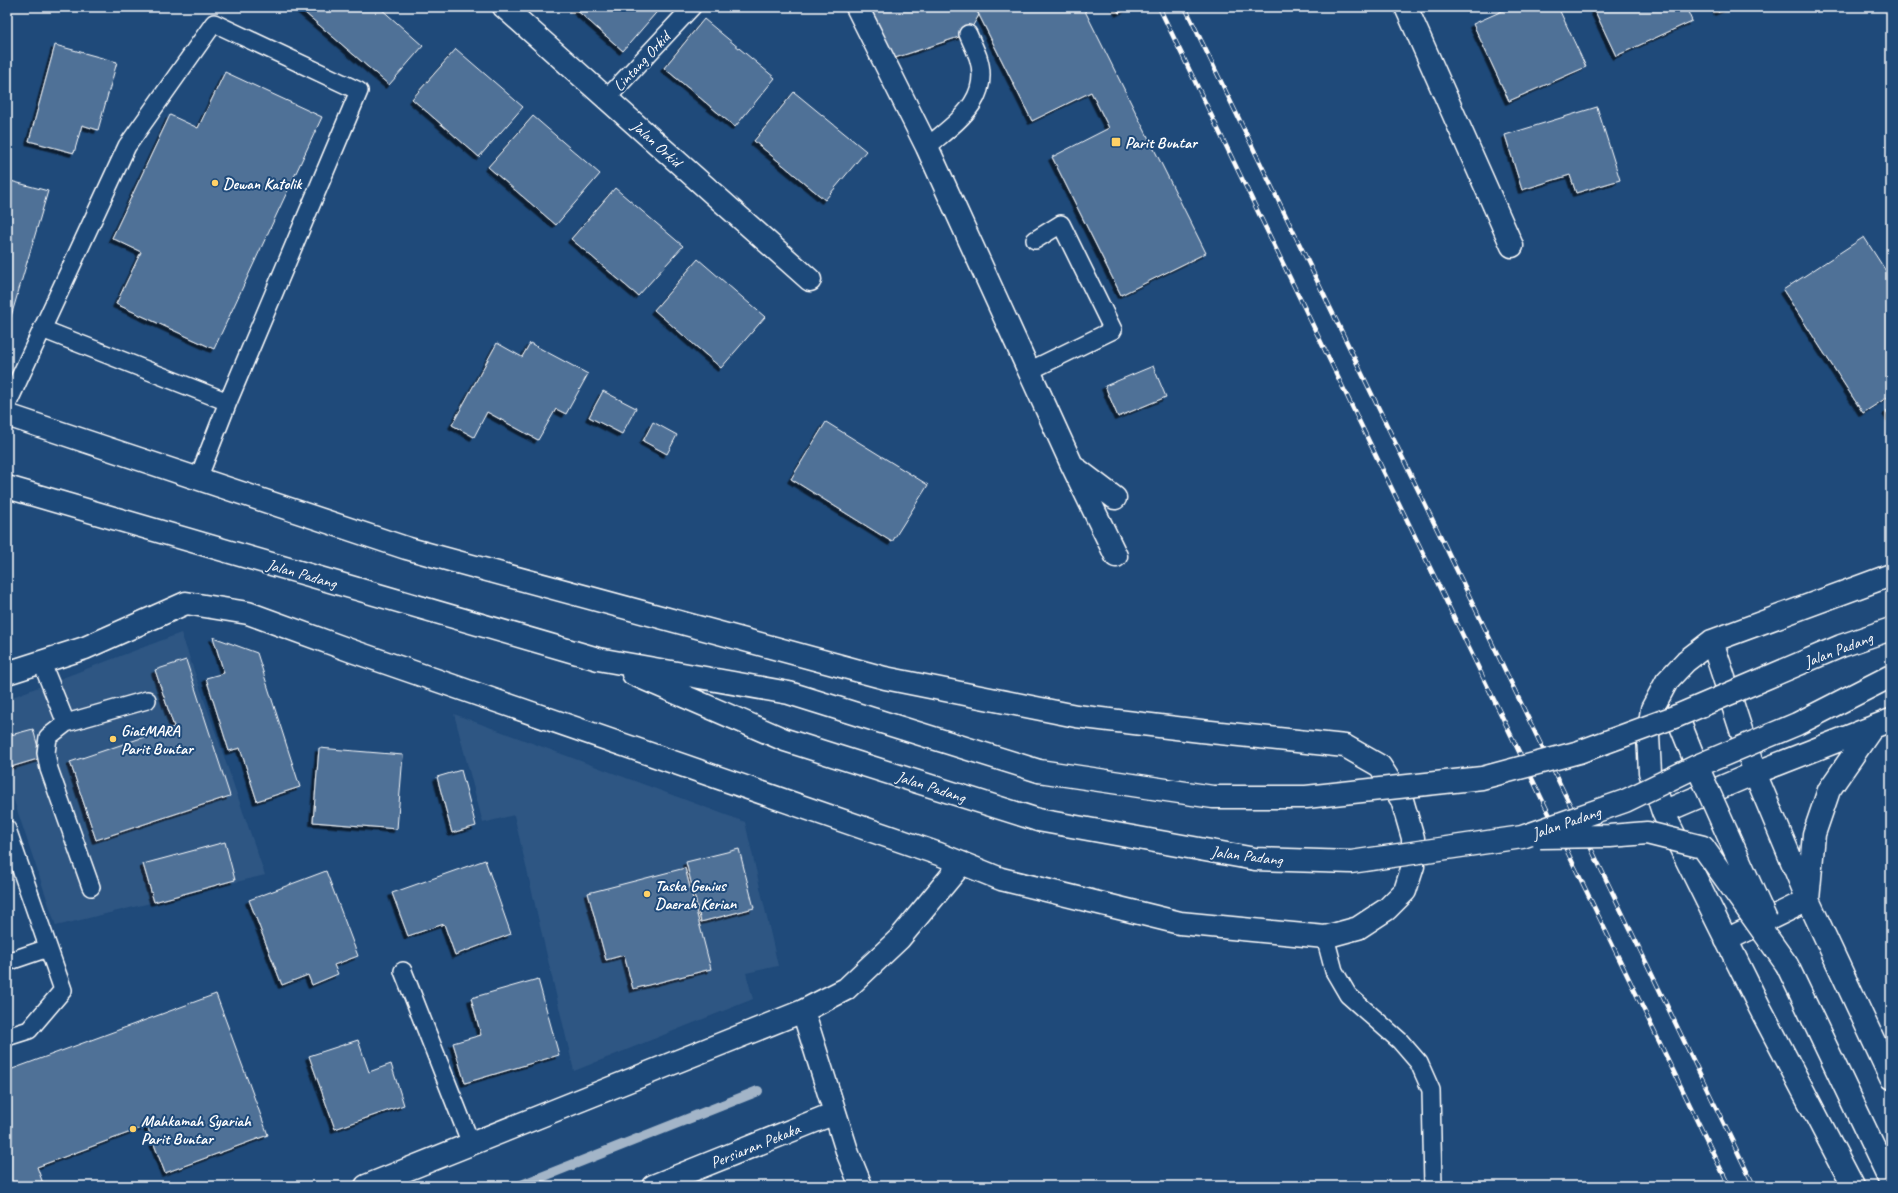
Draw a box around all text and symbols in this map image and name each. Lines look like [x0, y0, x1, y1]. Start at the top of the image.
street label: Lintang Orkid [609, 26, 676, 96]
street label: Jalan Orkid [626, 115, 688, 173]
place label: Parit Buntar [1125, 133, 1199, 153]
marker: Parit Buntar [1110, 136, 1122, 148]
place label: Dewan Katolik [223, 174, 303, 194]
marker: Dewan Katolik [210, 178, 220, 188]
street label: Jalan Padang [264, 554, 340, 594]
street label: Jalan Padang [1801, 627, 1876, 672]
place label: GiatMARA Parit Buntar [121, 721, 195, 759]
marker: GiatMARA Parit Buntar [108, 734, 118, 744]
street label: Jalan Padang [893, 766, 969, 808]
street label: Jalan Padang [1528, 801, 1605, 844]
street label: Jalan Padang [1209, 842, 1285, 870]
place label: Taska Genius Daerah Kerian [655, 876, 737, 914]
marker: Taska Genius Daerah Kerian [642, 889, 652, 899]
place label: Mahkamah Syariah Parit Buntar [141, 1111, 252, 1149]
street label: Persiaran Pekaka [708, 1119, 804, 1173]
marker: Mahkamah Syariah Parit Buntar [128, 1124, 138, 1134]

